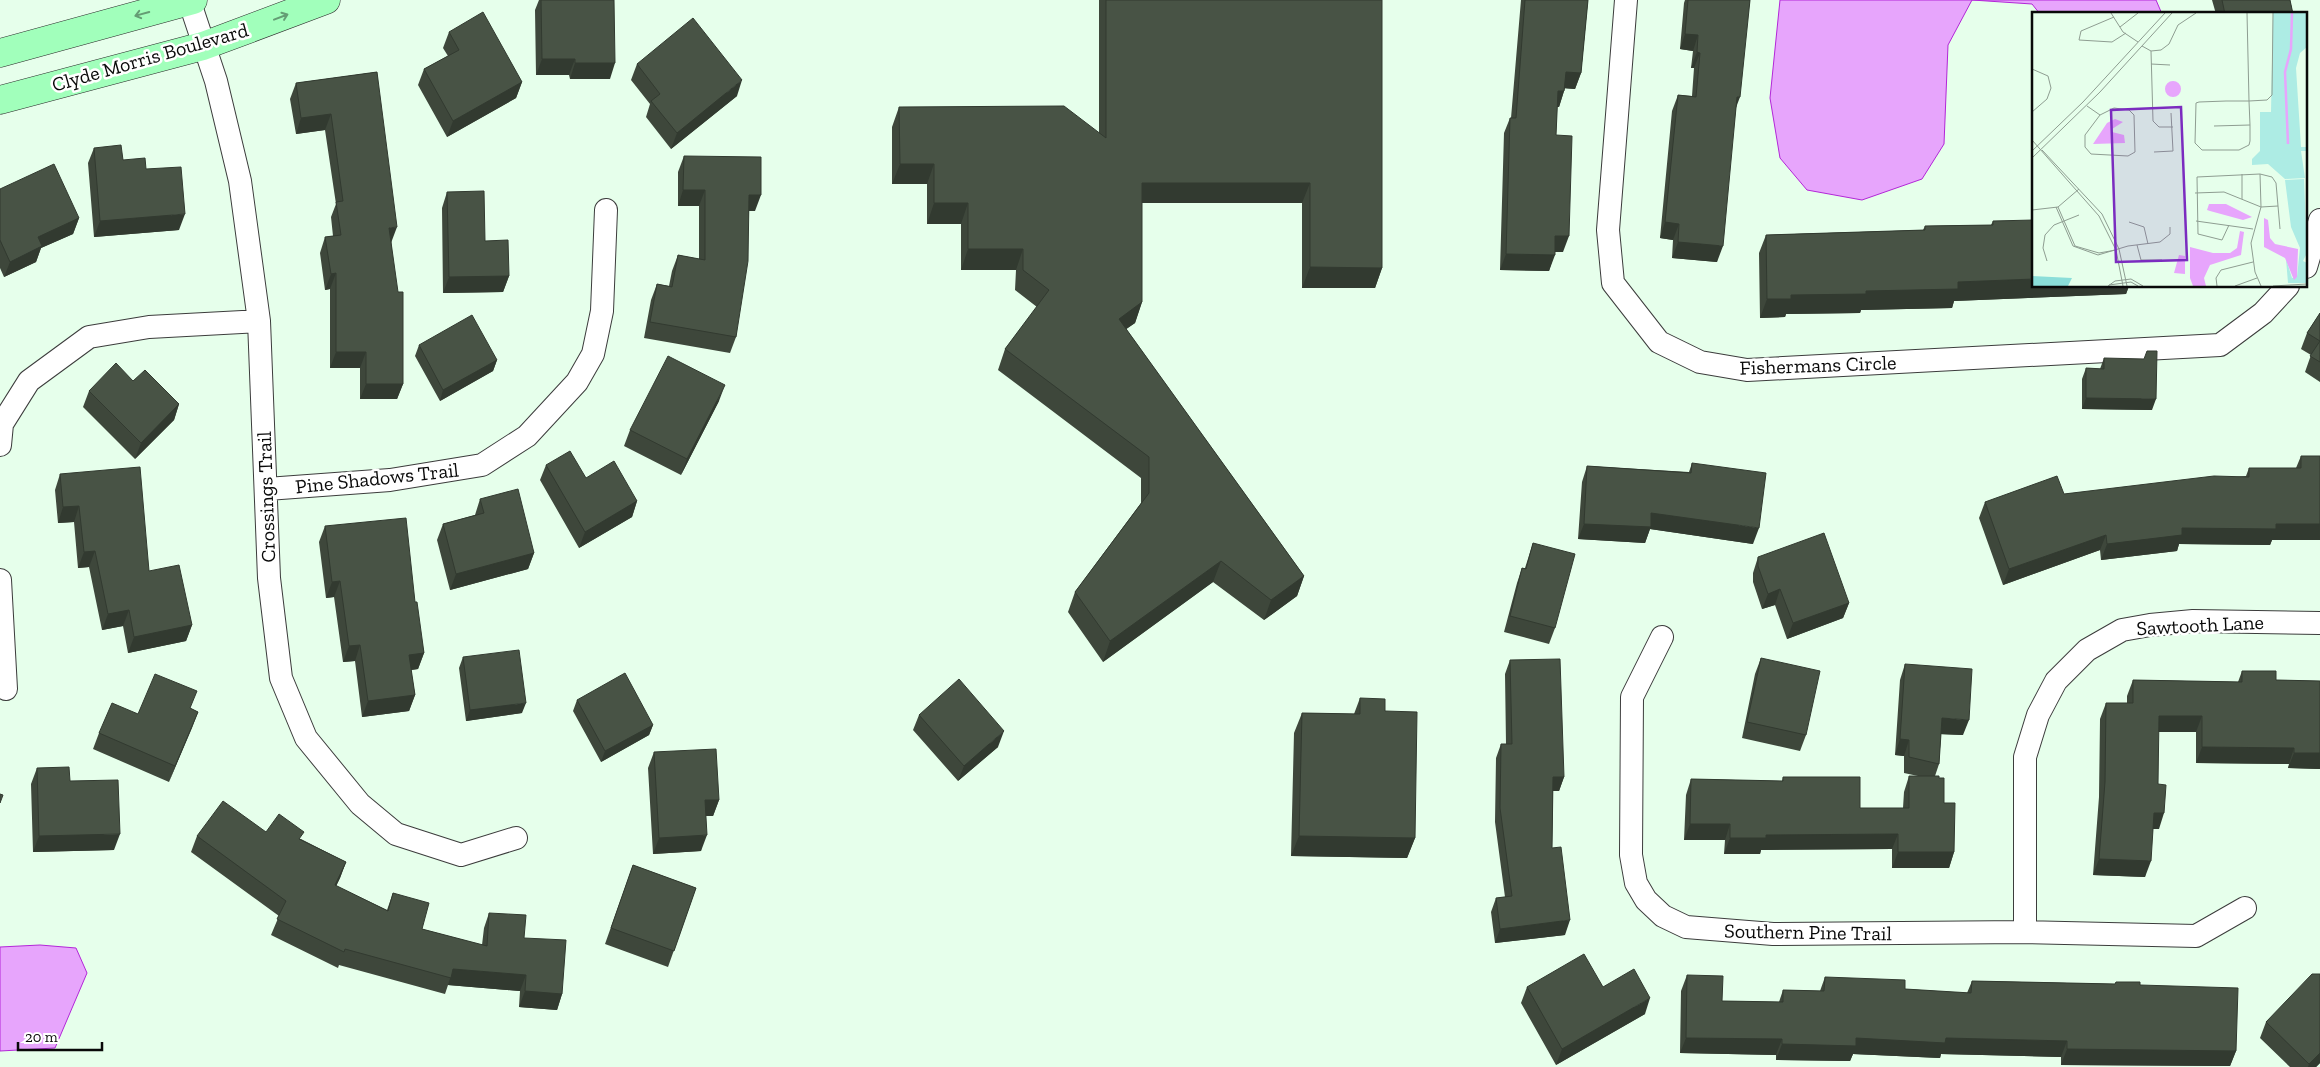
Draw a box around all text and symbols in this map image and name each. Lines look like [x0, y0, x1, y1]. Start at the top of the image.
one-way arrow [134, 10, 150, 19]
one-way arrow [273, 12, 289, 21]
inset map [2032, 12, 2308, 288]
street label: Clyde Morris Boulevard [49, 17, 251, 97]
street label: Fishermans Circle [1739, 350, 1897, 380]
street label: Crossings Trail [252, 431, 280, 563]
street label: Pine Shadows Trail [294, 457, 460, 499]
street label: Sawtooth Lane [2136, 610, 2264, 640]
street label: Southern Pine Trail [1724, 919, 1892, 945]
scale bar [18, 1020, 101, 1052]
text: 20 m [25, 1028, 58, 1046]

